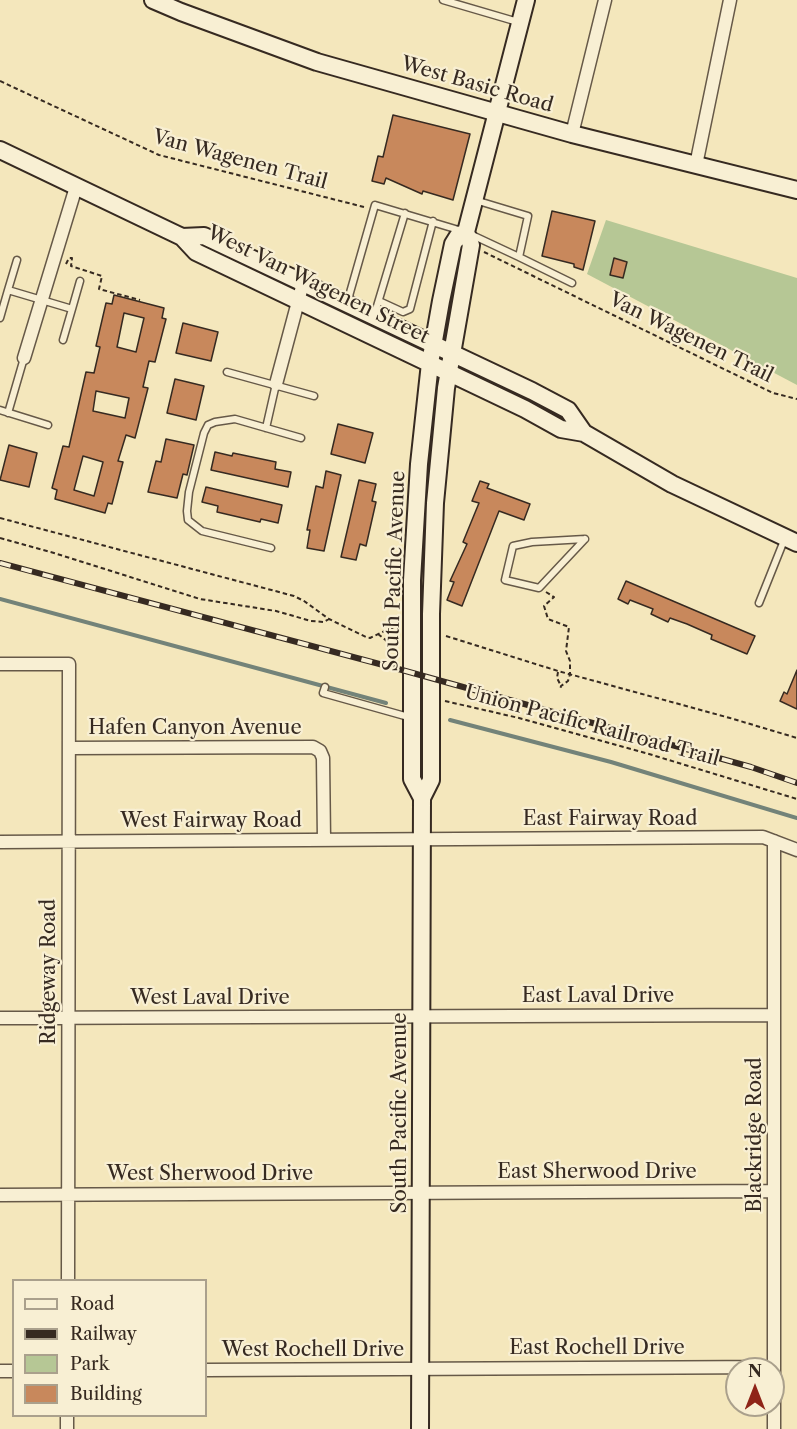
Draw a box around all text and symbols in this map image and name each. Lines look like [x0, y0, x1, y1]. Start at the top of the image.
street label: West Basic Road [398, 52, 556, 118]
street label: Van Wagenen Trail [150, 125, 330, 195]
street label: West Van Wagenen Street [203, 221, 433, 349]
street label: Van Wagenen Trail [605, 288, 777, 388]
street label: South Pacific Avenue [379, 470, 411, 672]
street label: Union Pacific Railroad Trail [462, 680, 722, 772]
street label: Hafen Canyon Avenue [88, 716, 302, 740]
street label: East Fairway Road [523, 807, 697, 831]
street label: West Fairway Road [120, 809, 302, 833]
street label: Ridgeway Road [37, 899, 61, 1045]
street label: East Laval Drive [522, 984, 674, 1008]
street label: West Laval Drive [130, 986, 290, 1010]
street label: South Pacific Avenue [388, 1012, 412, 1214]
street label: Blackridge Road [743, 1057, 767, 1213]
street label: East Sherwood Drive [497, 1160, 697, 1184]
street label: West Sherwood Drive [107, 1162, 313, 1186]
legend [12, 1279, 207, 1417]
text: Road [70, 1293, 115, 1315]
text: Railway [70, 1323, 137, 1345]
street label: East Rochell Drive [509, 1336, 685, 1360]
street label: West Rochell Drive [222, 1338, 404, 1362]
text: Park [70, 1353, 109, 1375]
north arrow [725, 1357, 785, 1417]
text: N [748, 1361, 762, 1381]
text: Building [70, 1383, 142, 1405]

